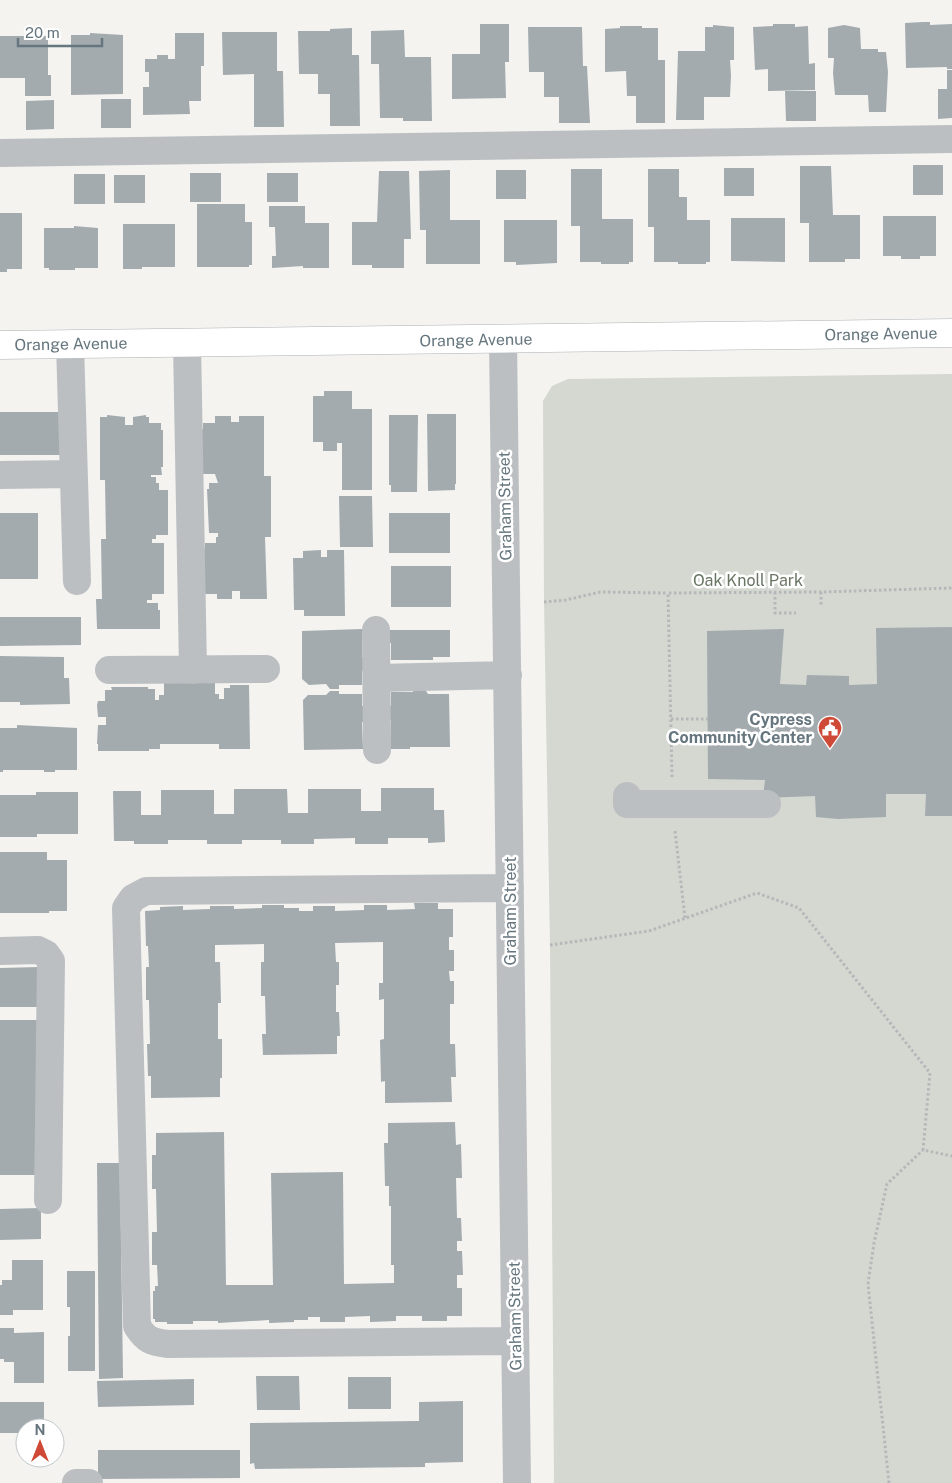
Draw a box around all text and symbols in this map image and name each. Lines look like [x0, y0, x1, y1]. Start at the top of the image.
scale bar [18, 15, 101, 47]
text: 20 m [25, 24, 60, 41]
street label: Orange Avenue [824, 324, 938, 344]
street label: Orange Avenue [419, 330, 533, 350]
street label: Orange Avenue [14, 334, 128, 354]
street label: Graham Street [495, 451, 515, 561]
park label: Oak Knoll Park [693, 571, 803, 590]
place label: Cypress Community Center [668, 710, 812, 747]
public building icon: Cypress Community Center [817, 715, 843, 749]
street label: Graham Street [501, 856, 520, 966]
street label: Graham Street [505, 1261, 525, 1371]
north arrow [15, 1418, 65, 1468]
text: N [35, 1422, 45, 1438]

